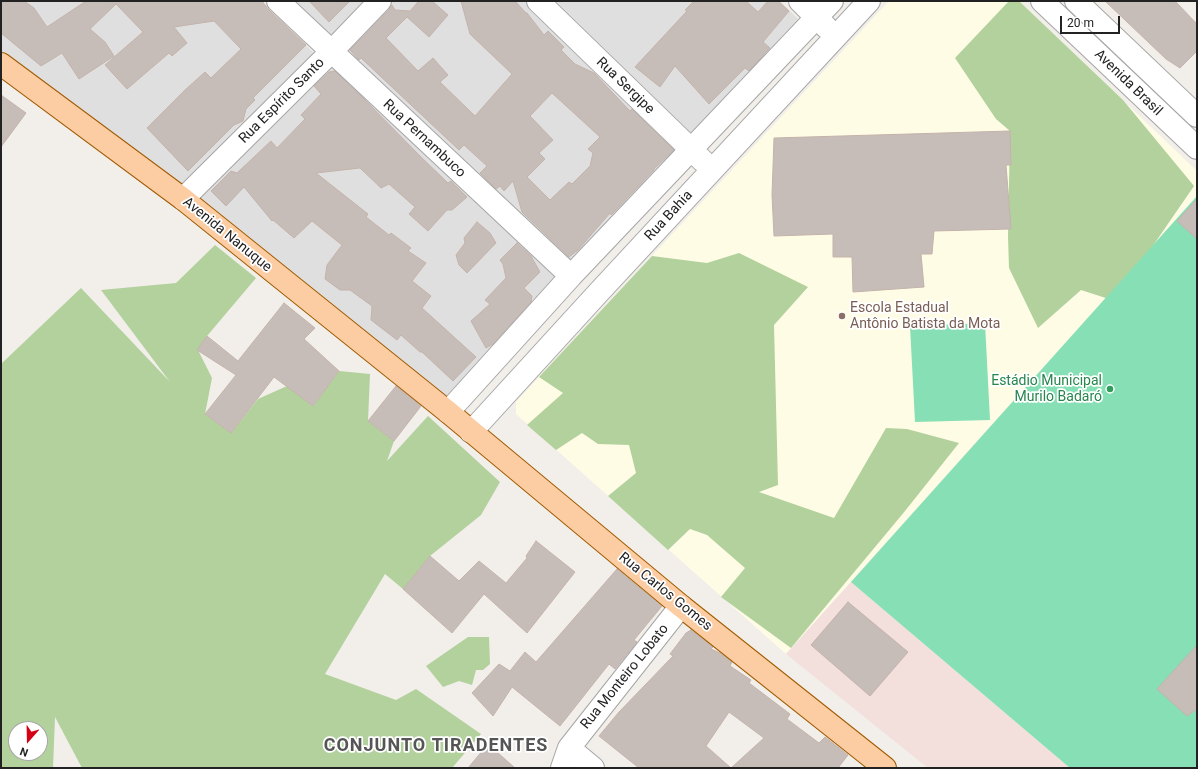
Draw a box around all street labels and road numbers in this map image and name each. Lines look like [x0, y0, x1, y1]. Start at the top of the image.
street label: Avenida Brasil [1091, 46, 1165, 120]
street label: Rua Sergipe [592, 54, 658, 118]
street label: Rua Espírito Santo [236, 55, 328, 147]
street label: Rua Pernambuco [379, 96, 469, 182]
street label: Rua Bahia [642, 187, 696, 245]
street label: Avenida Nanuque [179, 194, 275, 276]
street label: Rua Carlos Gomes [615, 549, 715, 635]
street label: Rua Monteiro Lobato [577, 621, 673, 733]

